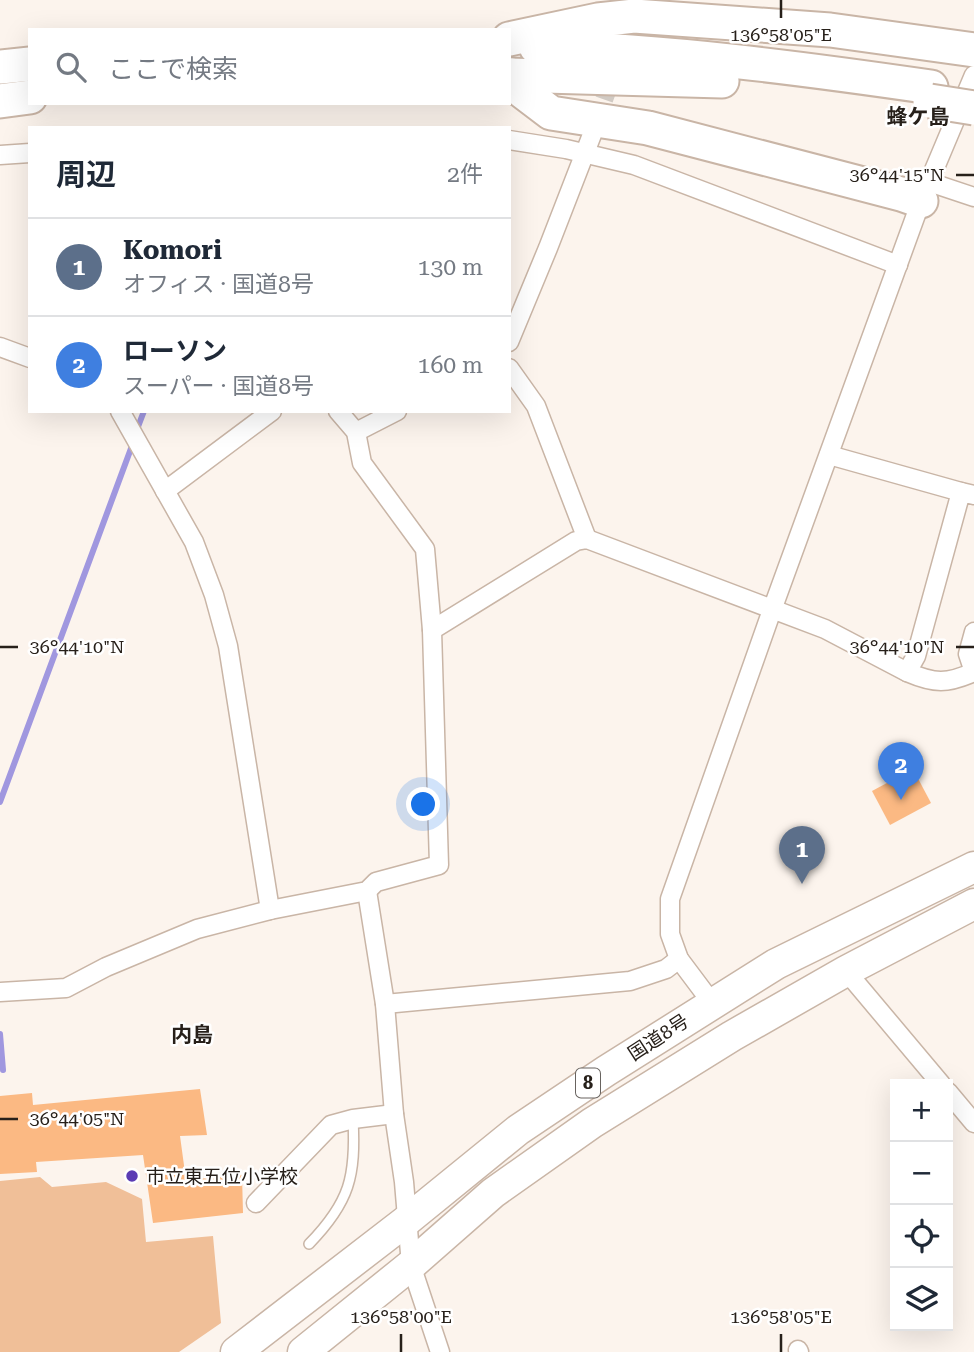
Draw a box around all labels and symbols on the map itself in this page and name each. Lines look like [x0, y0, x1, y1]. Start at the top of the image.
text: 136°58'05"E [730, 24, 832, 45]
district label: 蜂ケ島 [887, 105, 950, 129]
text: 36°44'15"N [850, 164, 944, 185]
text: 36°44'10"N [30, 636, 124, 657]
text: 36°44'10"N [850, 636, 944, 657]
pin: 2 [878, 742, 924, 800]
your location [406, 787, 440, 821]
pin: 1 [779, 826, 825, 884]
street label: 国道8号 [624, 1009, 693, 1065]
district label: 内島 [171, 1023, 213, 1047]
road number: 8 [576, 1068, 600, 1098]
text: 36°44'05"N [30, 1108, 124, 1129]
place label: 市立東五位小学校 [146, 1165, 298, 1188]
marker: 市立東五位小学校 [124, 1168, 140, 1184]
text: 136°58'00"E [350, 1306, 452, 1327]
text: 136°58'05"E [730, 1306, 832, 1327]

